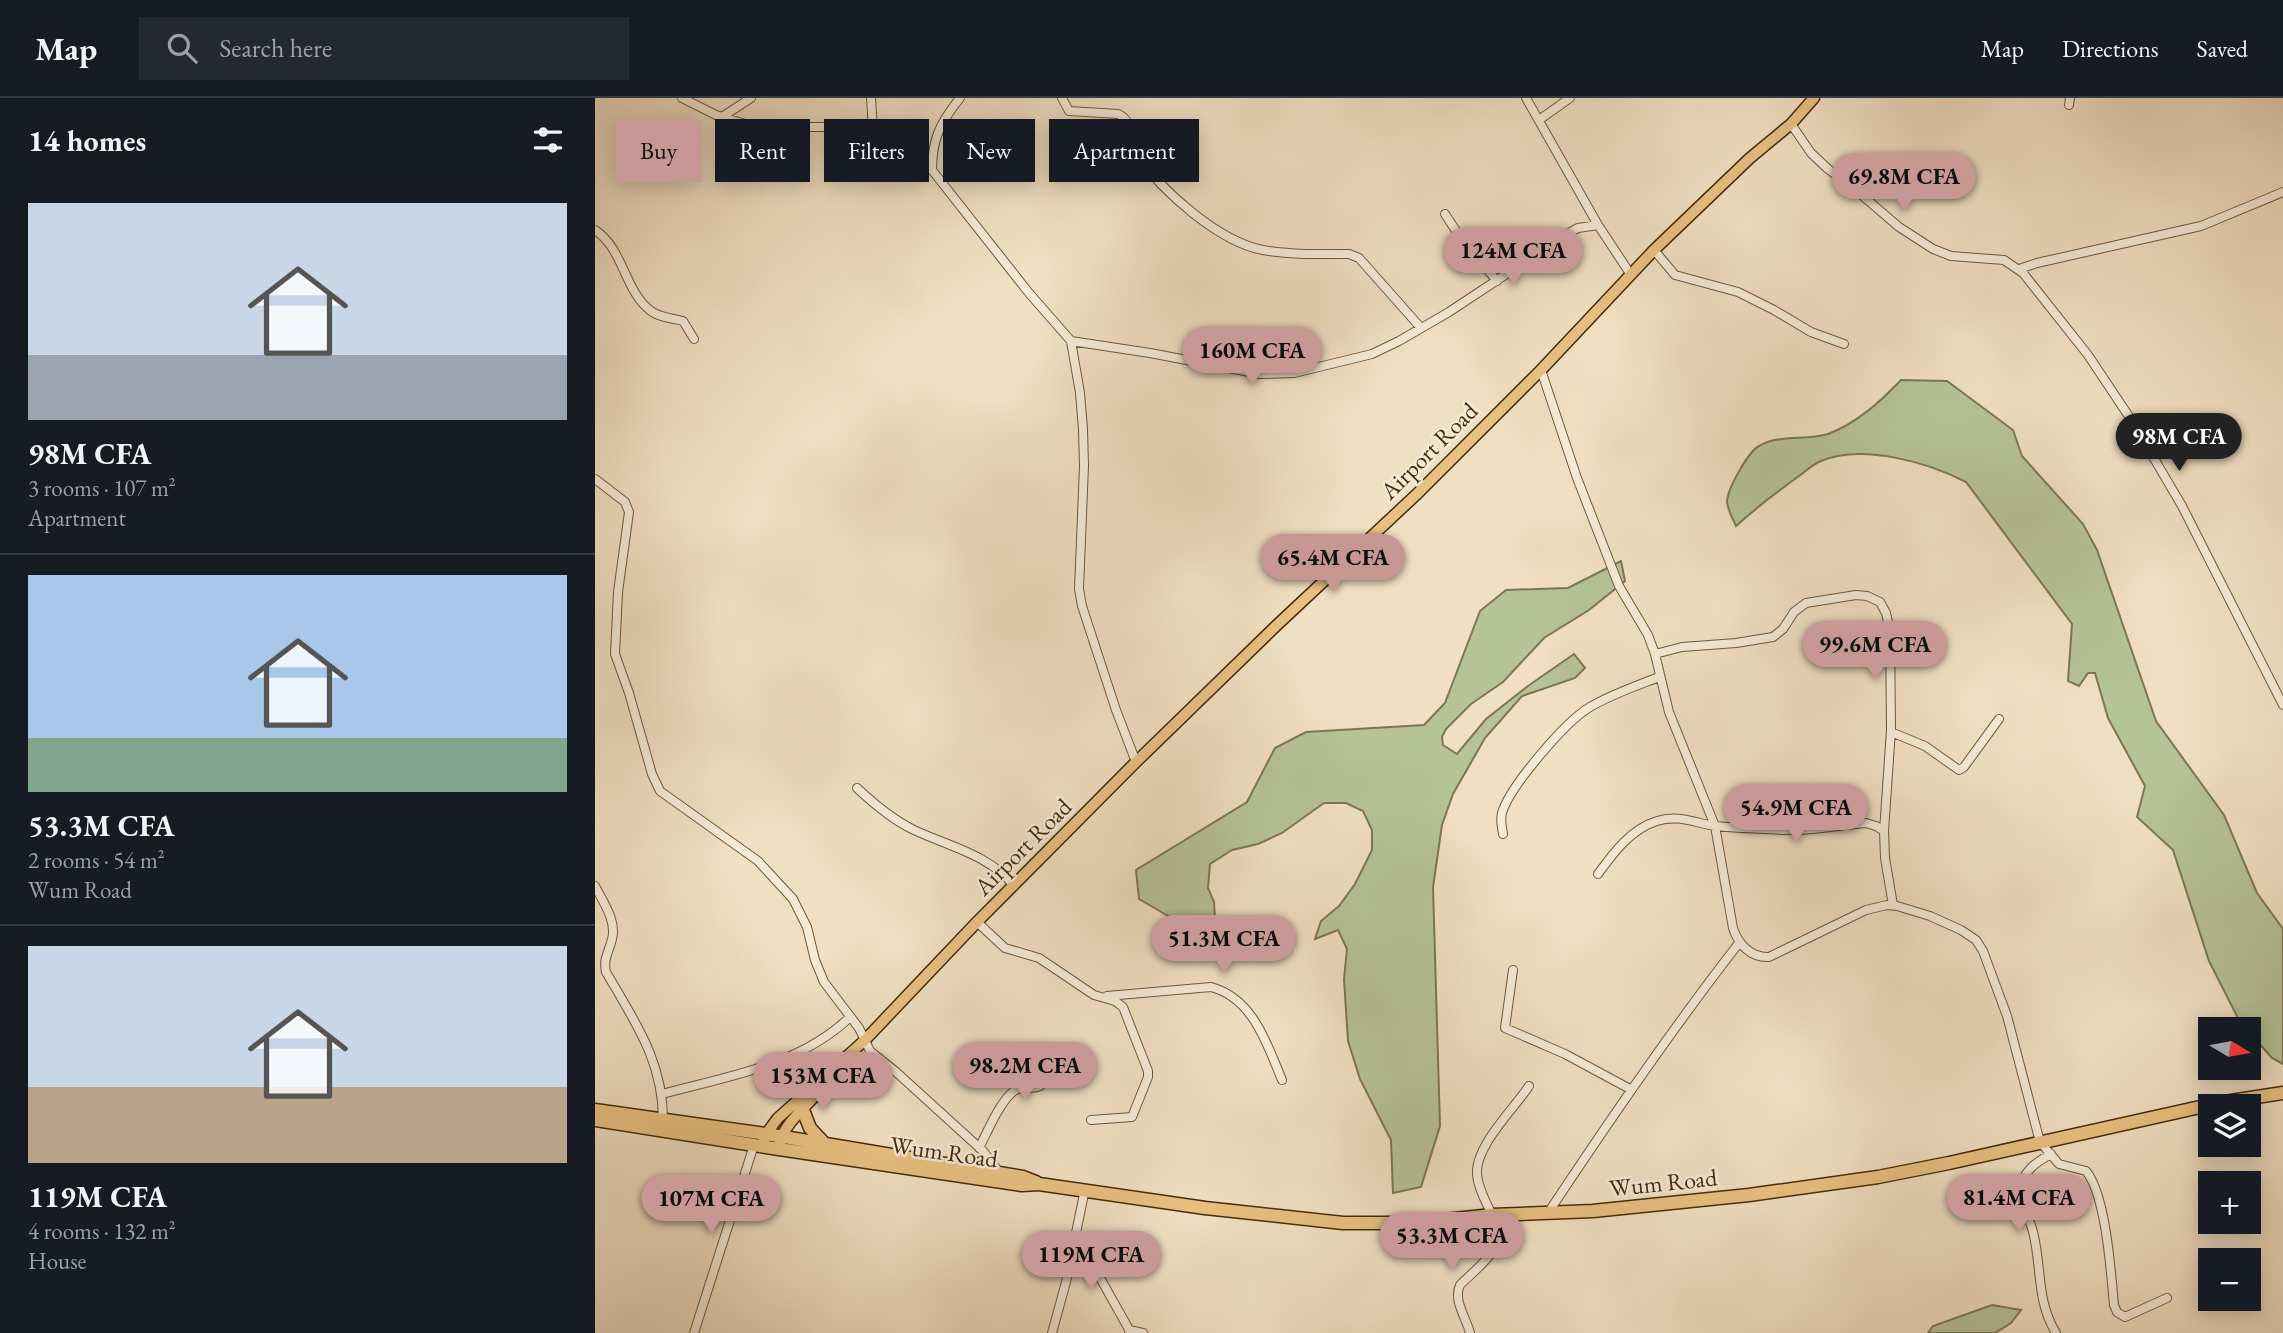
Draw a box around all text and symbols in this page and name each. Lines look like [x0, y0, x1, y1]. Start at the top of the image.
search box [139, 17, 629, 80]
text: Map [35, 27, 97, 70]
icon: search [163, 29, 201, 67]
text: Search here [219, 31, 332, 65]
text: Map [1981, 33, 2024, 64]
text: Directions [2062, 33, 2159, 64]
text: Saved [2197, 33, 2248, 64]
chip: Buy [616, 119, 701, 182]
chip: Rent [715, 119, 810, 182]
chip: Filters [824, 119, 929, 182]
chip: New [943, 119, 1035, 182]
chip: Apartment [1049, 119, 1199, 182]
text: 14 homes [28, 121, 146, 160]
icon: filters [529, 121, 567, 159]
pin: 69.8M CFA [1824, 153, 1984, 213]
text: 69.8M CFA [1848, 161, 1960, 191]
pin: 124M CFA [1441, 228, 1585, 287]
text: 124M CFA [1460, 235, 1566, 265]
icon: home [235, 248, 361, 374]
pin: 160M CFA [1180, 328, 1324, 387]
text: 160M CFA [1199, 335, 1305, 365]
street label: Airport Road [1373, 395, 1485, 507]
pin: 98M CFA [2114, 414, 2244, 473]
text: 98M CFA [2132, 421, 2226, 451]
text: 98M CFA [28, 434, 151, 473]
text: 3 rooms · 107 m² [28, 473, 176, 503]
text: Apartment [28, 503, 126, 533]
pin: 65.4M CFA [1253, 534, 1413, 594]
text: 65.4M CFA [1277, 542, 1389, 572]
icon: home [235, 620, 361, 746]
pin: 99.6M CFA [1795, 622, 1955, 681]
text: 99.6M CFA [1819, 629, 1931, 659]
pin: 54.9M CFA [1716, 784, 1876, 844]
street label: Airport Road [967, 791, 1079, 903]
text: 54.9M CFA [1740, 792, 1852, 822]
text: 53.3M CFA [28, 806, 175, 845]
text: 2 rooms · 54 m² [28, 845, 165, 875]
text: Wum Road [28, 875, 132, 905]
pin: 51.3M CFA [1144, 916, 1304, 975]
text: 51.3M CFA [1168, 923, 1280, 953]
icon: home [235, 991, 361, 1117]
north arrow [2198, 1017, 2261, 1080]
map controls [2198, 1017, 2261, 1311]
pin: 98.2M CFA [945, 1042, 1105, 1102]
text: 98.2M CFA [969, 1050, 1081, 1080]
pin: 153M CFA [751, 1052, 895, 1112]
text: 153M CFA [770, 1060, 876, 1090]
button: layers [2198, 1094, 2261, 1157]
street label: Wum Road [888, 1129, 1001, 1175]
street label: Wum Road [1607, 1161, 1719, 1204]
button: + [2198, 1171, 2261, 1234]
pin: 81.4M CFA [1939, 1174, 2099, 1234]
pin: 107M CFA [639, 1176, 783, 1235]
text: 119M CFA [28, 1177, 167, 1216]
text: 81.4M CFA [1963, 1182, 2075, 1212]
text: 107M CFA [658, 1183, 764, 1213]
pin: 53.3M CFA [1372, 1212, 1532, 1272]
text: 4 rooms · 132 m² [28, 1216, 176, 1246]
text: 53.3M CFA [1396, 1220, 1508, 1250]
pin: 119M CFA [1019, 1232, 1163, 1291]
text: 119M CFA [1038, 1239, 1144, 1269]
text: House [28, 1246, 87, 1276]
button: − [2198, 1248, 2261, 1311]

